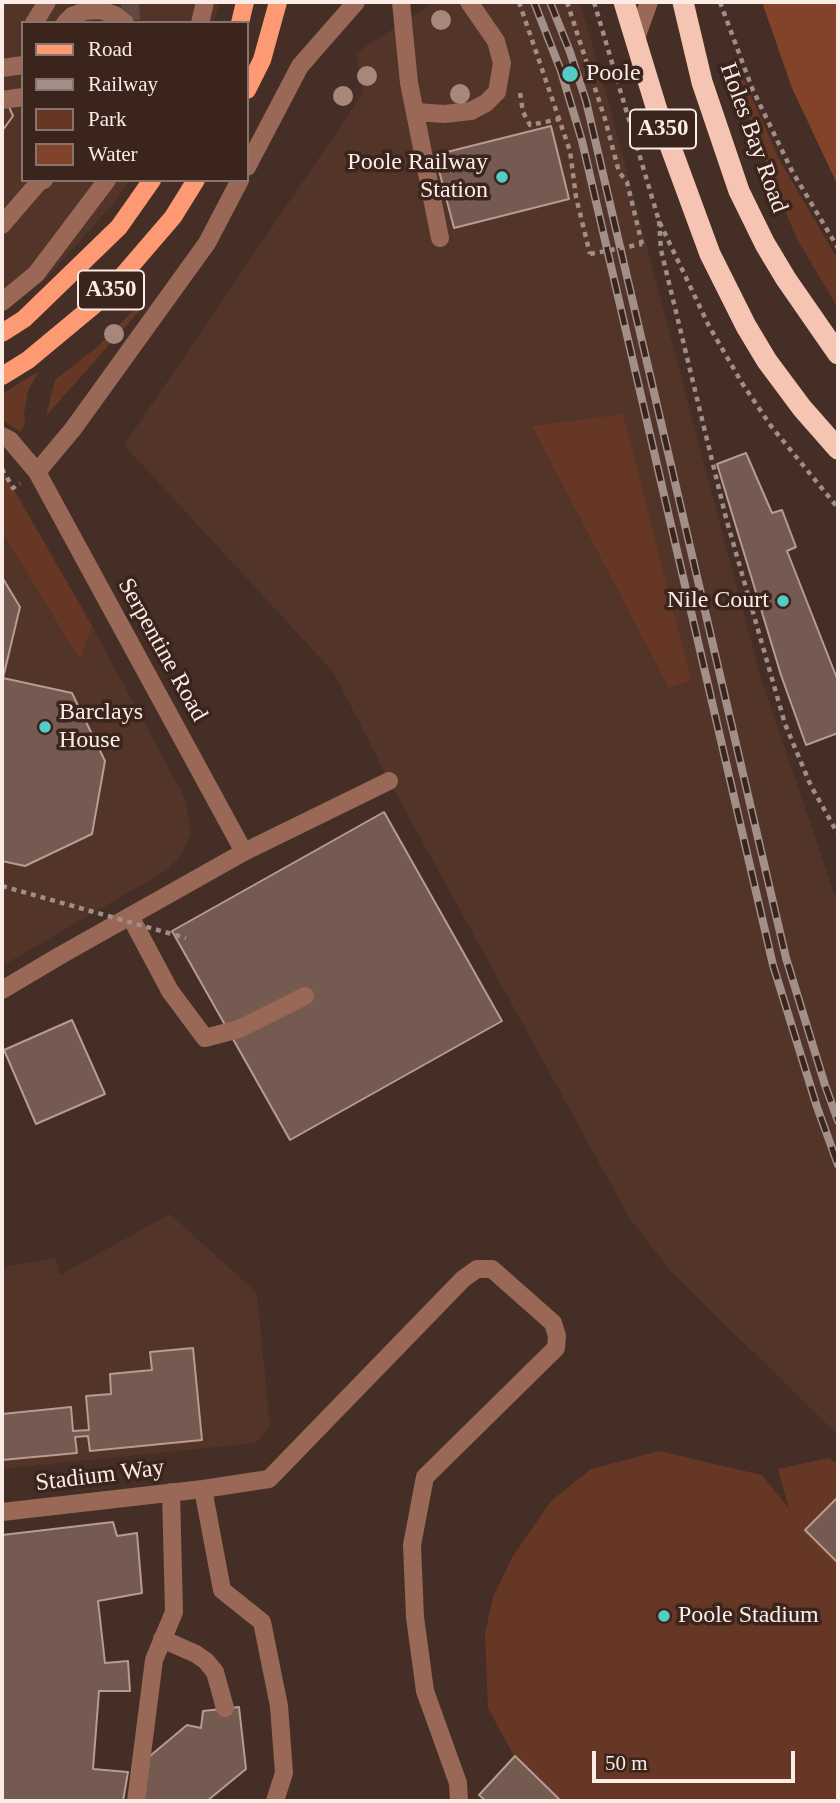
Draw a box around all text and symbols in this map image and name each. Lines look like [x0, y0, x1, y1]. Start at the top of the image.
legend [21, 21, 248, 182]
text: Road [88, 37, 132, 61]
street label: Holes Bay Road [713, 59, 793, 217]
place label: Poole [586, 60, 641, 88]
marker: Poole [560, 64, 580, 84]
text: Railway [88, 72, 158, 96]
text: Park [88, 107, 127, 131]
road number: A350 [630, 110, 696, 148]
text: Water [88, 142, 138, 166]
place label: Poole Railway Station [347, 149, 488, 205]
marker: Poole Railway Station [494, 169, 510, 185]
road number: A350 [78, 270, 144, 310]
street label: Serpentine Road [111, 573, 213, 727]
place label: Nile Court [667, 587, 769, 615]
marker: Nile Court [775, 593, 791, 609]
place label: Barclays House [59, 699, 143, 755]
marker: Barclays House [37, 719, 53, 735]
street label: Stadium Way [34, 1454, 166, 1498]
place label: Poole Stadium [678, 1602, 819, 1630]
marker: Poole Stadium [656, 1608, 672, 1624]
scale bar [595, 1736, 798, 1780]
text: 50 m [605, 1751, 648, 1775]

